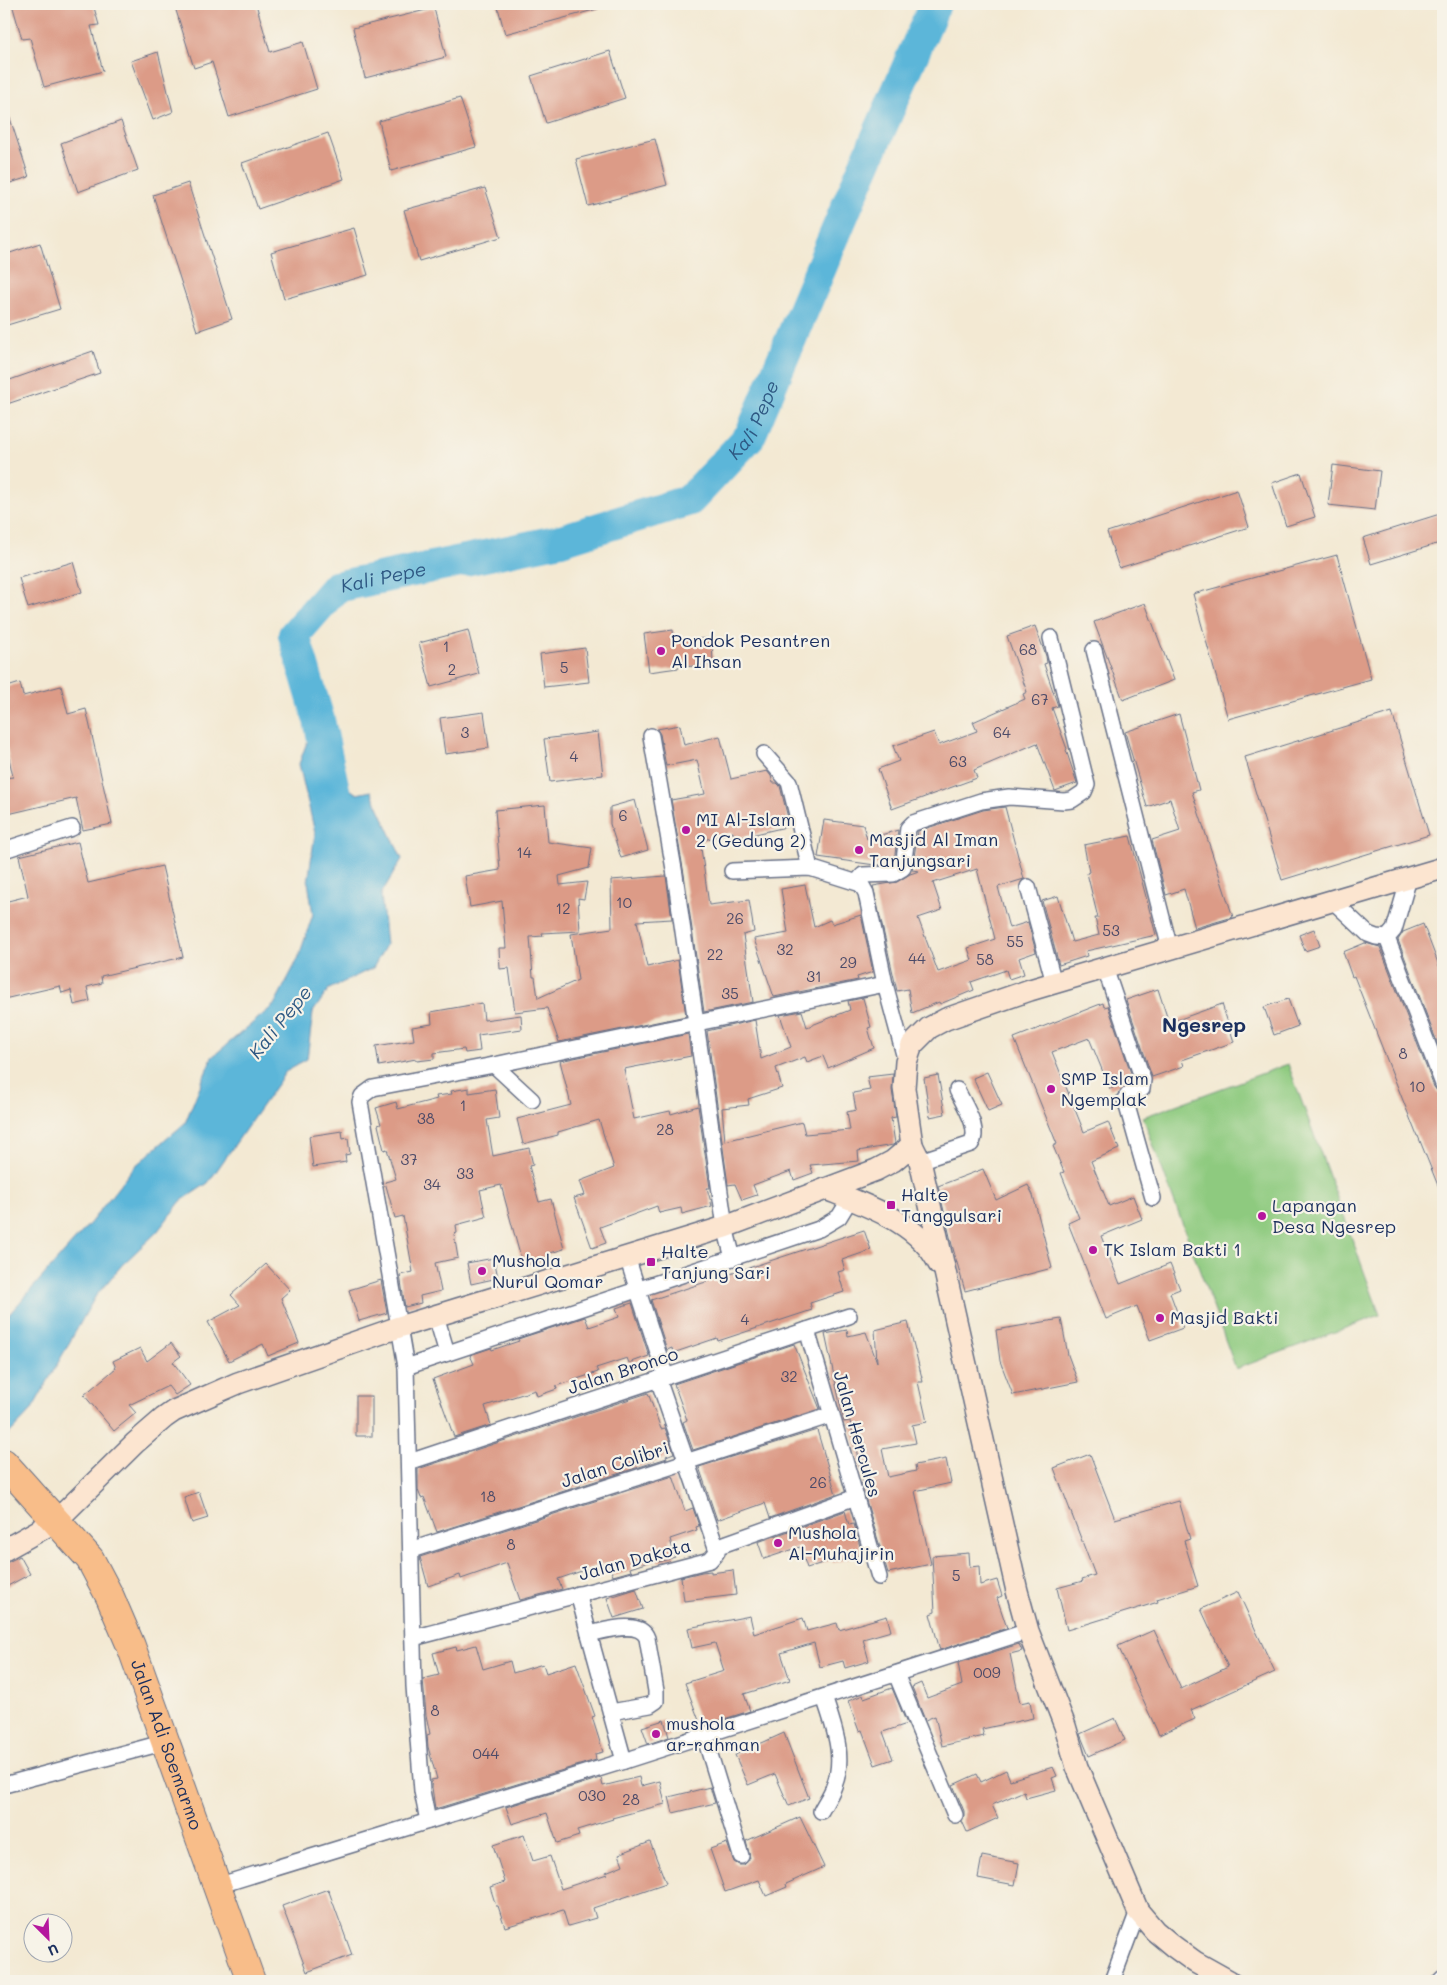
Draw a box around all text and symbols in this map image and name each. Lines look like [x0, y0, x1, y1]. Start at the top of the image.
water label: Kali Pepe [722, 376, 784, 464]
water label: Kali Pepe [338, 555, 428, 598]
place label: Pondok Pesantren Al Ihsan [671, 628, 830, 673]
house number: 1 [443, 636, 449, 656]
house number: 68 [1019, 639, 1037, 659]
marker: Pondok Pesantren Al Ihsan [655, 645, 667, 657]
house number: 5 [560, 657, 568, 677]
house number: 2 [448, 659, 456, 679]
house number: 67 [1031, 689, 1049, 709]
house number: 3 [461, 722, 470, 742]
house number: 64 [993, 722, 1011, 742]
house number: 4 [570, 746, 579, 766]
house number: 63 [949, 751, 967, 771]
house number: 6 [618, 805, 628, 825]
place label: MI Al-Islam 2 (Gedung 2) [696, 807, 806, 852]
marker: MI Al-Islam 2 (Gedung 2) [680, 824, 692, 836]
place label: Masjid Al Iman Tanjungsari [869, 827, 998, 872]
house number: 14 [516, 842, 532, 862]
marker: Masjid Al Iman Tanjungsari [853, 844, 865, 856]
house number: 10 [616, 892, 632, 912]
house number: 12 [555, 898, 571, 918]
house number: 26 [726, 908, 744, 928]
house number: 53 [1102, 920, 1120, 940]
house number: 55 [1006, 931, 1024, 951]
house number: 32 [776, 939, 794, 959]
house number: 22 [707, 944, 723, 964]
house number: 44 [908, 948, 926, 968]
house number: 58 [976, 949, 994, 969]
house number: 29 [839, 952, 857, 972]
house number: 31 [806, 966, 822, 986]
water label: Kali Pepe [243, 980, 317, 1063]
house number: 35 [721, 983, 739, 1003]
district label: Ngesrep [1162, 1011, 1246, 1037]
house number: 8 [1398, 1043, 1408, 1063]
place label: SMP Islam Ngemplak [1061, 1066, 1149, 1111]
house number: 10 [1409, 1076, 1425, 1096]
marker: SMP Islam Ngemplak [1045, 1083, 1057, 1095]
house number: 1 [460, 1095, 466, 1115]
house number: 38 [417, 1108, 435, 1128]
house number: 28 [656, 1119, 674, 1139]
house number: 37 [400, 1149, 418, 1169]
house number: 33 [456, 1163, 474, 1183]
house number: 34 [423, 1174, 441, 1194]
place label: Halte Tanggulsari [901, 1182, 1002, 1227]
place label: Lapangan Desa Ngesrep [1272, 1193, 1396, 1238]
marker: Halte Tanggulsari [885, 1199, 897, 1211]
marker: Lapangan Desa Ngesrep [1256, 1210, 1268, 1222]
place label: TK Islam Bakti 1 [1103, 1237, 1241, 1261]
place label: Halte Tanjung Sari [661, 1239, 770, 1284]
marker: TK Islam Bakti 1 [1087, 1244, 1099, 1256]
place label: Mushola Nurul Qomar [492, 1248, 604, 1293]
marker: Halte Tanjung Sari [645, 1256, 657, 1268]
marker: Mushola Nurul Qomar [476, 1265, 488, 1277]
place label: Masjid Bakti [1170, 1305, 1278, 1329]
house number: 4 [741, 1309, 750, 1329]
marker: Masjid Bakti [1154, 1312, 1166, 1324]
street label: Jalan Bronco [564, 1341, 681, 1399]
house number: 32 [780, 1366, 798, 1386]
street label: Jalan Hercules [828, 1368, 887, 1500]
street label: Jalan Colibri [558, 1435, 672, 1493]
house number: 26 [809, 1472, 827, 1492]
house number: 18 [480, 1486, 496, 1506]
place label: Mushola Al-Muhajirin [788, 1520, 894, 1565]
street label: Jalan Dakota [576, 1532, 694, 1586]
house number: 8 [506, 1534, 516, 1554]
marker: Mushola Al-Muhajirin [772, 1537, 784, 1549]
house number: 5 [952, 1565, 960, 1585]
street label: Jalan Adi Soemarmo [126, 1656, 209, 1833]
house number: 009 [973, 1662, 1001, 1682]
house number: 8 [430, 1700, 440, 1720]
place label: mushola ar-rahman [666, 1711, 760, 1756]
marker: mushola ar-rahman [650, 1728, 662, 1740]
house number: 044 [473, 1743, 500, 1763]
house number: 030 [578, 1785, 606, 1805]
house number: 28 [622, 1789, 640, 1809]
north arrow [22, 1912, 72, 1962]
text: U [45, 1940, 62, 1961]

